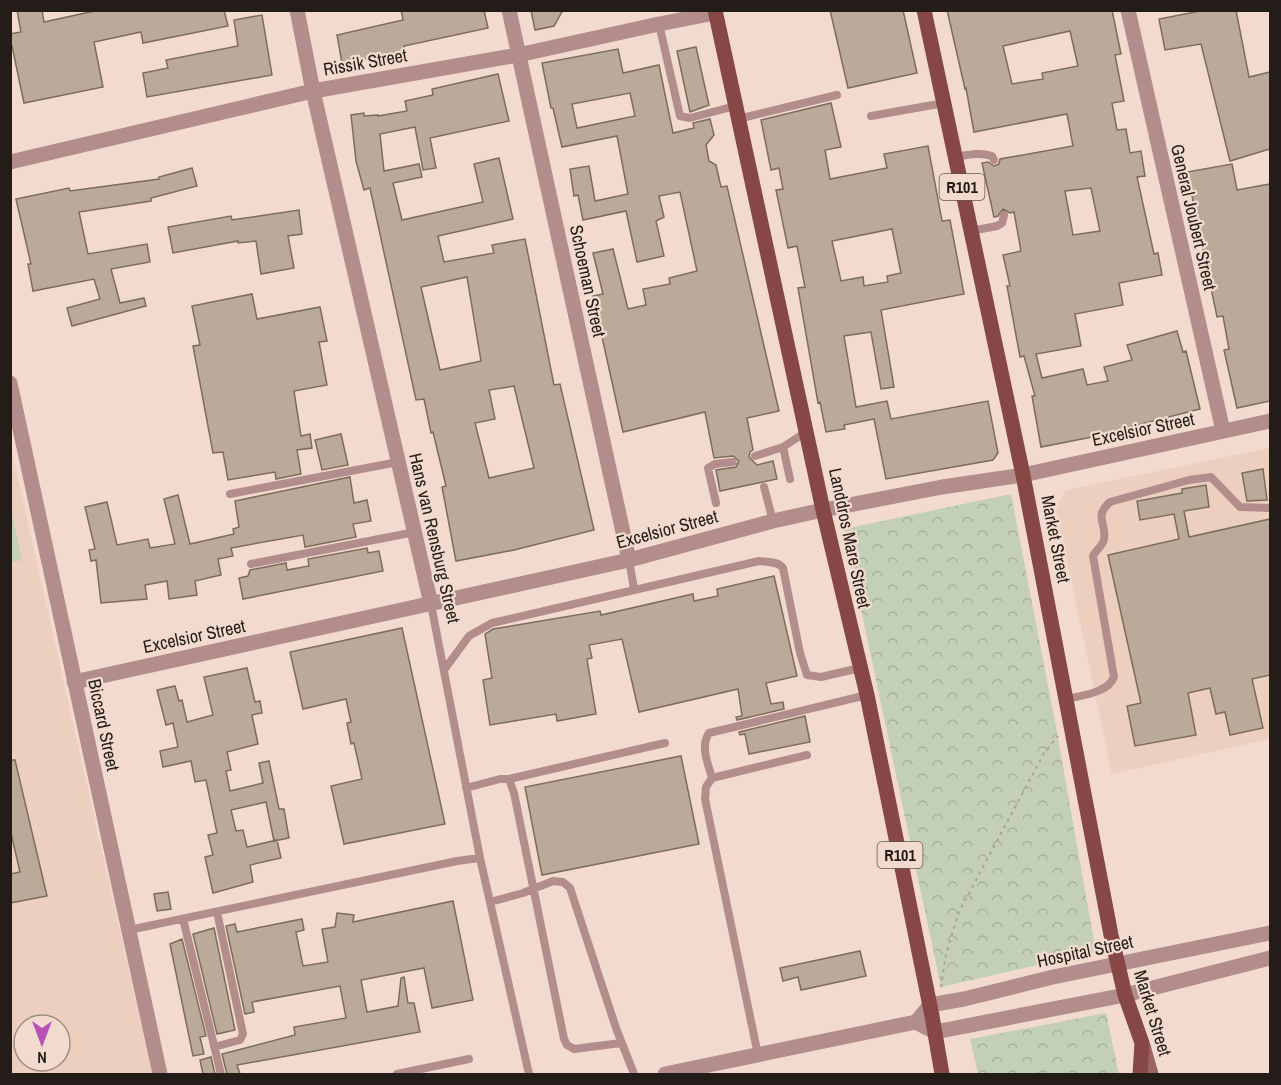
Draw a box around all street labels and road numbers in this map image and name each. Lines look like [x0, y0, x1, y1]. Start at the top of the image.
street label: Rissik Street [321, 42, 409, 82]
street label: General Joubert Street [1165, 141, 1223, 293]
road number: R101 [940, 174, 984, 200]
street label: Schoeman Street [564, 223, 612, 339]
street label: Excelsior Street [1089, 406, 1197, 452]
street label: Hans van Rensburg Street [403, 450, 467, 626]
street label: Landdros Mare Street [823, 466, 877, 610]
street label: Market Street [1035, 493, 1077, 585]
street label: Excelsior Street [613, 503, 721, 555]
street label: Excelsior Street [140, 613, 248, 659]
street label: Biccard Street [82, 677, 126, 773]
road number: R101 [878, 842, 922, 868]
street label: Hospital Street [1035, 929, 1135, 973]
street label: Market Street [1128, 967, 1178, 1059]

